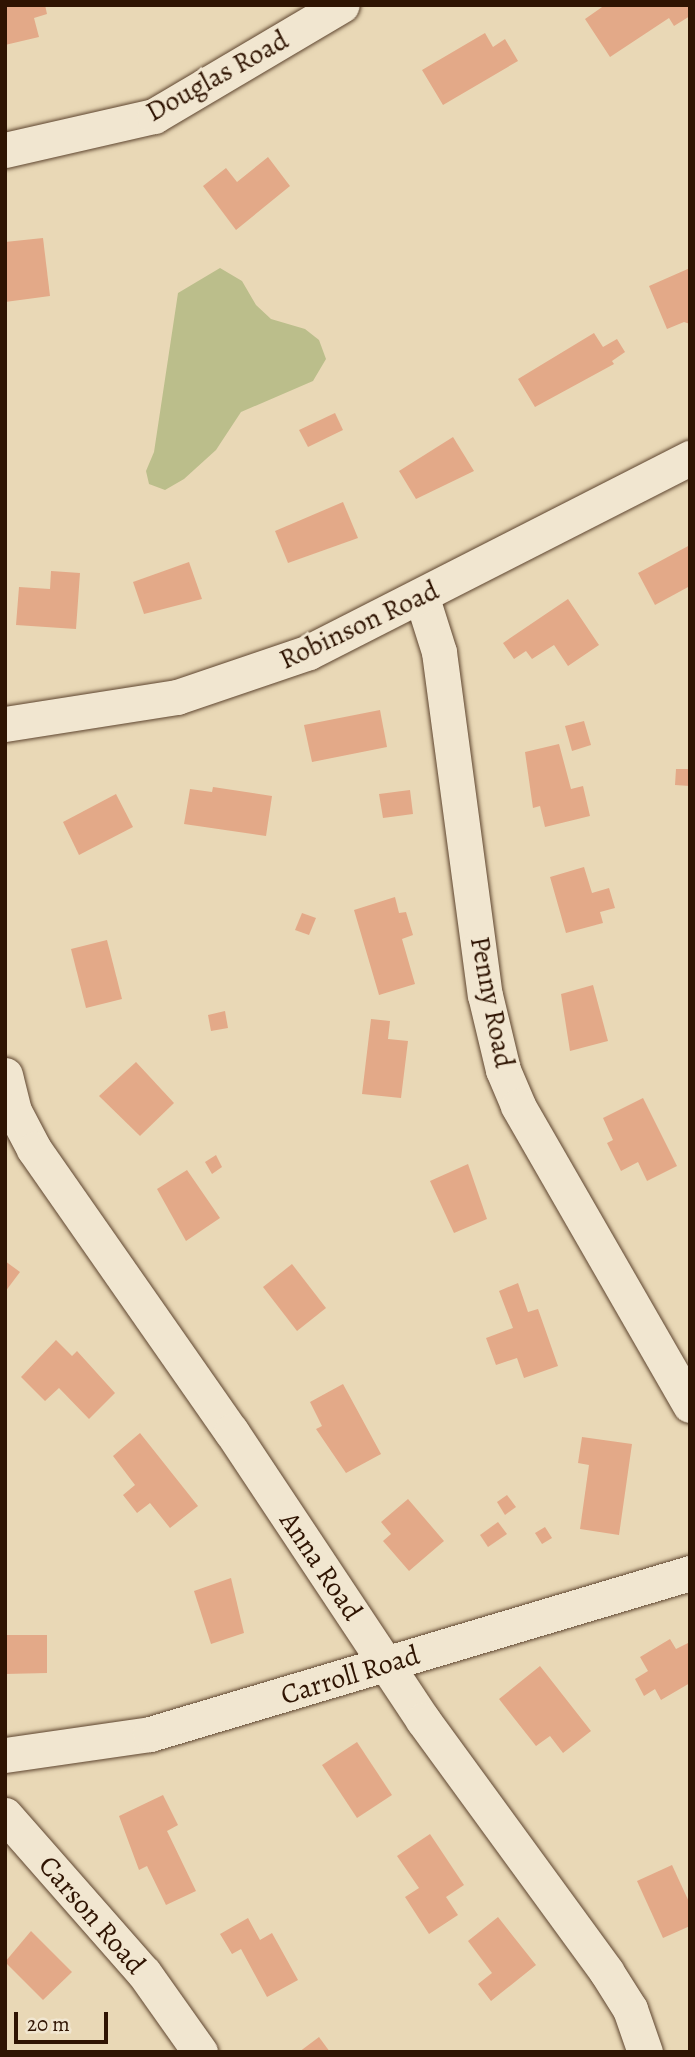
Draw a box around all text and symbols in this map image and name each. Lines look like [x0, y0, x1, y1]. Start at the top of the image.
street label: Douglas Road [140, 23, 294, 129]
street label: Robinson Road [274, 573, 444, 677]
street label: Penny Road [463, 933, 521, 1071]
street label: Anna Road [273, 1505, 369, 1627]
street label: Carroll Road [277, 1638, 423, 1712]
street label: Carson Road [32, 1849, 152, 1981]
scale bar [18, 1997, 112, 2041]
text: 20 m [27, 2010, 70, 2038]

